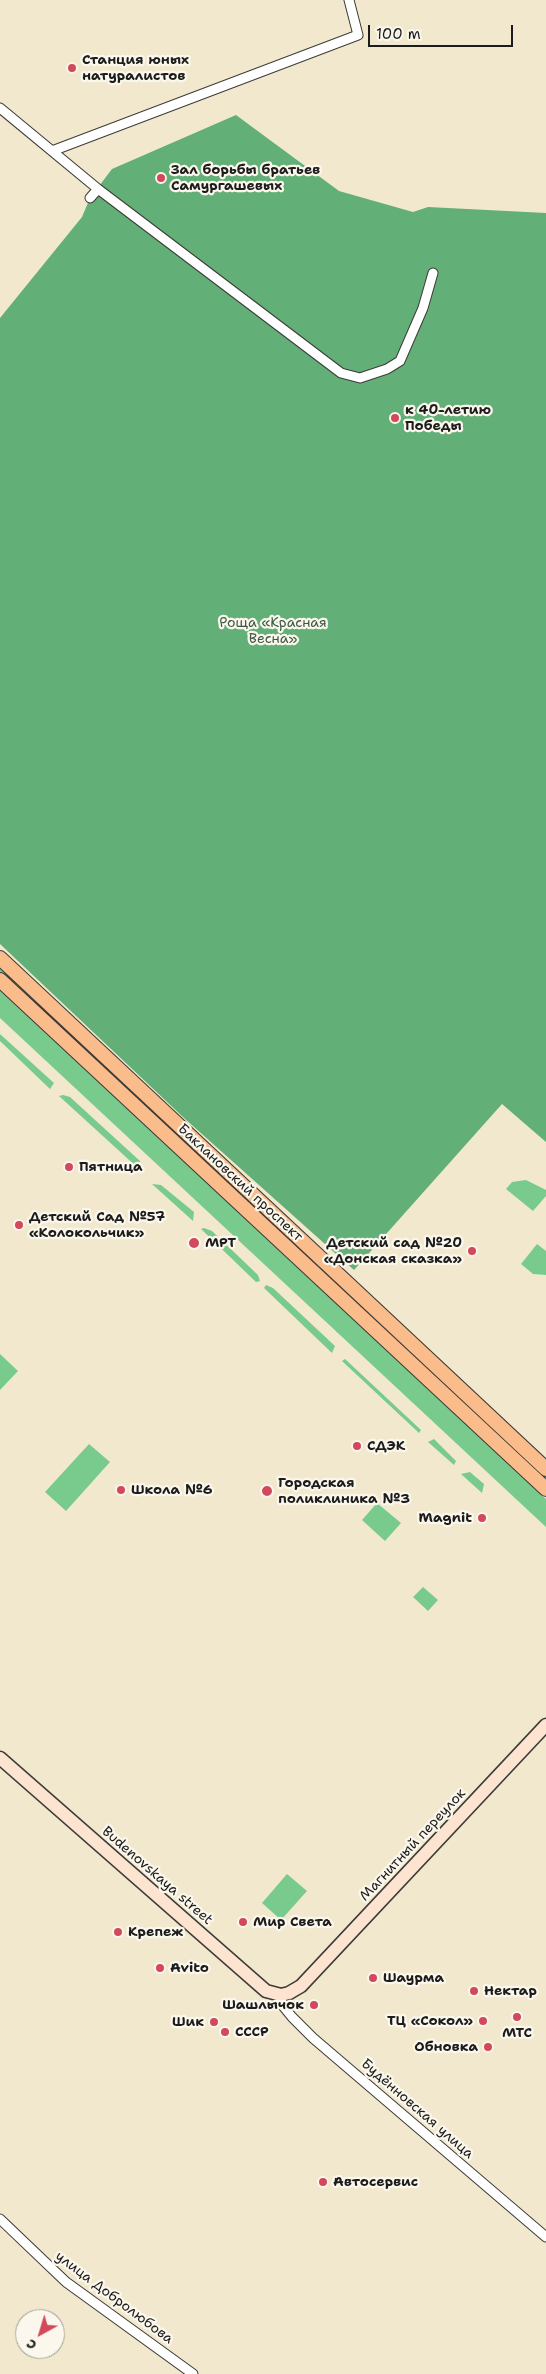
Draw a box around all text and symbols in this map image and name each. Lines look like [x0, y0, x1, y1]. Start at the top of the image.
scale bar [371, 15, 516, 47]
text: 100 m [376, 24, 421, 44]
place label: Станция юных натуралистов [82, 52, 189, 84]
marker: Станция юных натуралистов [66, 62, 78, 74]
place label: Зал борьбы братьев Самургашевых [171, 162, 320, 194]
marker: Зал борьбы братьев Самургашевых [155, 172, 167, 184]
place label: к 40-летию Победы [405, 402, 491, 434]
marker: к 40-летию Победы [389, 412, 401, 424]
park label: Роща «Красная Весна» [219, 615, 327, 648]
street label: Баклановский проспект [174, 1121, 306, 1245]
place label: Пятница [79, 1159, 142, 1175]
marker: Пятница [63, 1161, 75, 1173]
place label: Детский Сад №57 «Колокольчик» [29, 1209, 165, 1242]
marker: Детский Сад №57 «Колокольчик» [13, 1219, 25, 1231]
place label: МРТ [205, 1235, 236, 1251]
place label: Детский сад №20 «Донская сказка» [324, 1235, 462, 1268]
marker: МРТ [187, 1236, 201, 1250]
marker: Детский сад №20 «Донская сказка» [466, 1245, 478, 1257]
place label: СДЭК [367, 1438, 405, 1454]
marker: СДЭК [351, 1440, 363, 1452]
place label: Городская поликлиника №3 [278, 1475, 410, 1508]
place label: Школа №6 [131, 1482, 212, 1498]
marker: Школа №6 [115, 1484, 127, 1496]
marker: Городская поликлиника №3 [260, 1484, 274, 1498]
place label: Magnit [419, 1510, 472, 1526]
marker: Magnit [476, 1512, 488, 1524]
street label: Магнитный переулок [357, 1785, 469, 1905]
street label: Budenovskaya street [98, 1823, 216, 1929]
place label: Мир Света [253, 1914, 332, 1930]
marker: Мир Света [237, 1916, 249, 1928]
place label: Крепеж [128, 1924, 183, 1940]
marker: Крепеж [112, 1926, 124, 1938]
place label: Avito [170, 1960, 209, 1976]
marker: Avito [154, 1962, 166, 1974]
place label: Шаурма [383, 1970, 444, 1986]
marker: Шаурма [367, 1972, 379, 1984]
place label: Нектар [484, 1983, 537, 1999]
marker: Нектар [468, 1985, 480, 1997]
place label: Шашлычок [222, 1997, 304, 2013]
marker: Шашлычок [308, 1999, 320, 2011]
marker: МТС [511, 2011, 523, 2023]
place label: ТЦ «Сокол» [387, 2013, 473, 2029]
place label: Шик [172, 2014, 204, 2030]
marker: ТЦ «Сокол» [477, 2015, 489, 2027]
marker: Шик [208, 2016, 220, 2028]
place label: СССР [235, 2024, 269, 2040]
place label: МТС [502, 2025, 532, 2041]
marker: СССР [219, 2026, 231, 2038]
place label: Обновка [414, 2039, 478, 2055]
marker: Обновка [482, 2041, 494, 2053]
street label: Будённовская улица [357, 2056, 477, 2162]
place label: Автосервис [333, 2174, 418, 2190]
marker: Автосервис [317, 2176, 329, 2188]
street label: улица Добролюбова [52, 2248, 176, 2348]
north arrow [15, 2309, 65, 2359]
text: С [22, 2335, 40, 2355]

